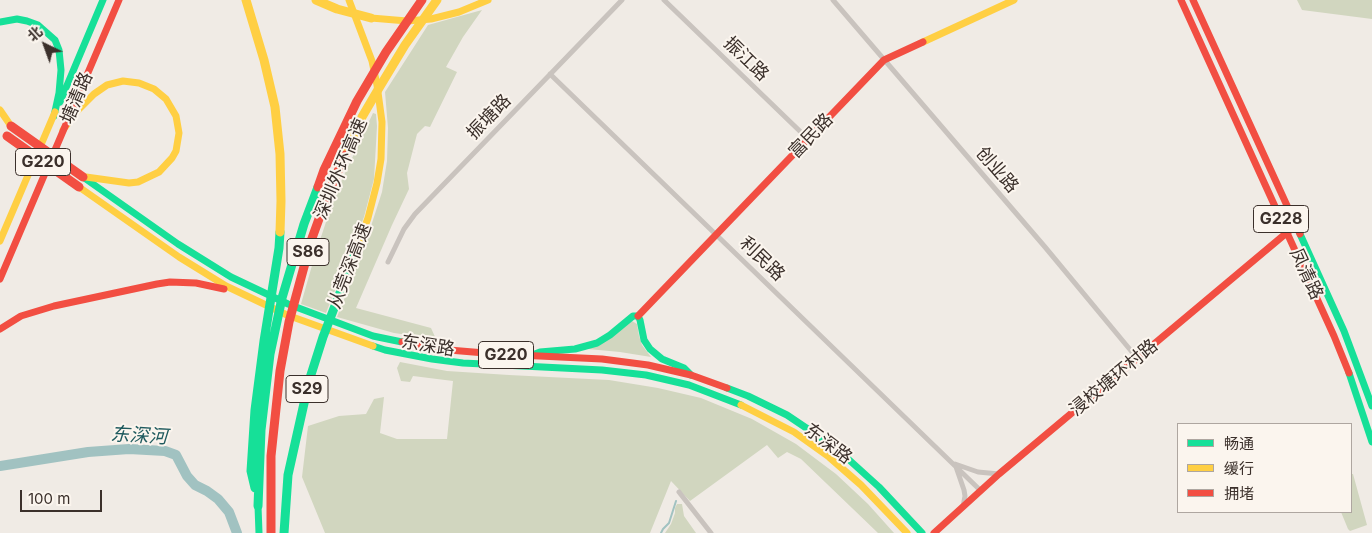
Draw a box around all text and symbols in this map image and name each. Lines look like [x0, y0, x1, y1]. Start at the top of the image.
north arrow [20, 20, 70, 70]
text: 北 [24, 22, 46, 44]
street label: 振江路 [719, 32, 773, 86]
street label: 塘清路 [57, 69, 97, 127]
street label: 振塘路 [462, 90, 516, 144]
street label: 富民路 [784, 109, 838, 163]
street label: 深圳外环高速 [310, 115, 372, 223]
street label: 创业路 [971, 143, 1023, 197]
road number: G220 [15, 148, 70, 176]
road number: G228 [1254, 205, 1308, 232]
street label: 从莞深高速 [324, 220, 376, 312]
street label: 利民路 [735, 232, 789, 286]
road number: S86 [287, 238, 329, 266]
street label: 凤清路 [1285, 245, 1327, 303]
street label: 东深路 [400, 331, 456, 361]
street label: 浸校塘环村路 [1066, 335, 1162, 421]
road number: G220 [478, 342, 534, 368]
road number: S29 [286, 376, 328, 402]
street label: 东深路 [800, 419, 856, 469]
water label: 东深河 [110, 423, 168, 449]
legend [1177, 423, 1352, 513]
text: 畅通 [1224, 434, 1254, 453]
text: 缓行 [1224, 459, 1254, 478]
scale bar [22, 480, 105, 512]
text: 拥堵 [1224, 484, 1254, 503]
text: 100 m [28, 489, 70, 508]

